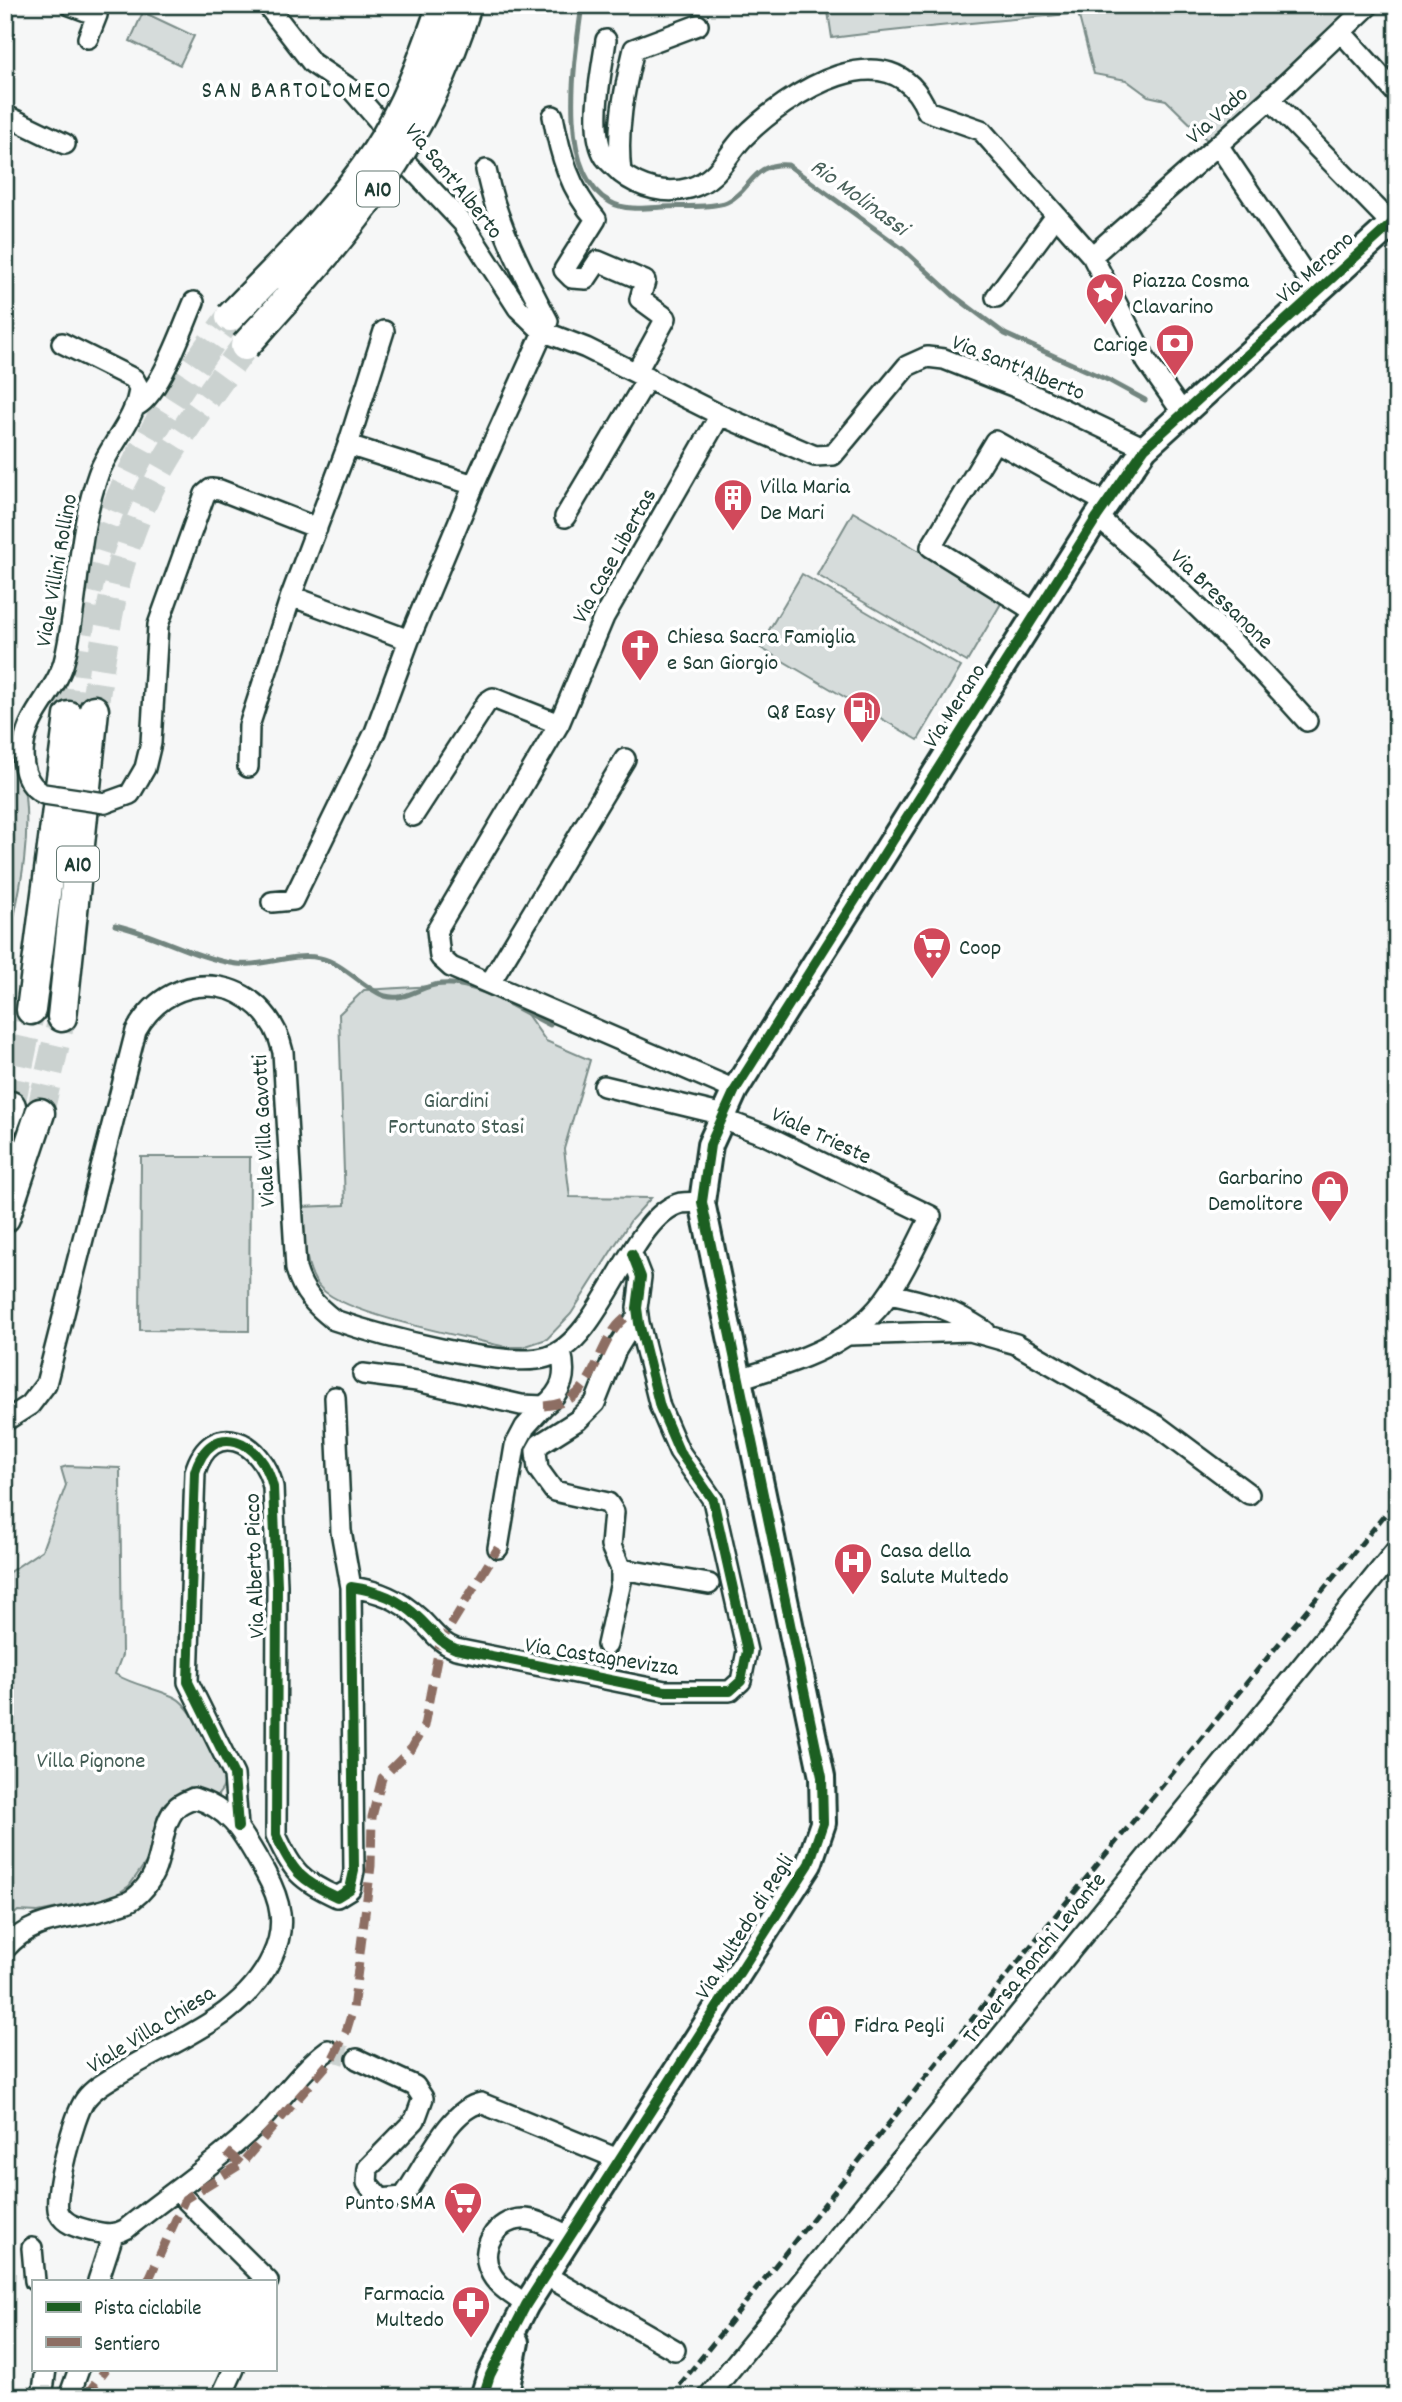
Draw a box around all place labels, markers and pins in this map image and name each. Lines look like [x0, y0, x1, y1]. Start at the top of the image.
place label: Piazza Cosma Clavarino [1132, 266, 1250, 325]
place icon: Piazza Cosma Clavarino [1084, 271, 1126, 326]
bank icon: Carige [1154, 322, 1196, 377]
place label: Carige [1093, 330, 1148, 363]
place label: Villa Maria De Mari [760, 472, 851, 531]
building icon: Villa Maria De Mari [712, 477, 754, 532]
place label: Chiesa Sacra Famiglia e San Giorgio [667, 622, 857, 681]
church icon: Chiesa Sacra Famiglia e San Giorgio [619, 627, 661, 682]
fuel station icon: Q8 Easy [841, 689, 883, 744]
place label: Q8 Easy [767, 697, 836, 730]
supermarket icon: Coop [911, 925, 953, 980]
place label: Coop [959, 933, 1001, 966]
place label: Garbarino Demolitore [1208, 1163, 1303, 1222]
shop icon: Garbarino Demolitore [1309, 1168, 1351, 1223]
place label: Casa della Salute Multedo [880, 1536, 1009, 1595]
hospital icon: Casa della Salute Multedo [832, 1541, 874, 1596]
shop icon: Fidra Pegli [806, 2003, 848, 2058]
place label: Fidra Pegli [854, 2011, 944, 2044]
supermarket icon: Punto SMA [442, 2180, 484, 2235]
place label: Punto SMA [345, 2188, 436, 2221]
place label: Farmacia Multedo [364, 2279, 445, 2338]
pharmacy icon: Farmacia Multedo [450, 2284, 492, 2339]

